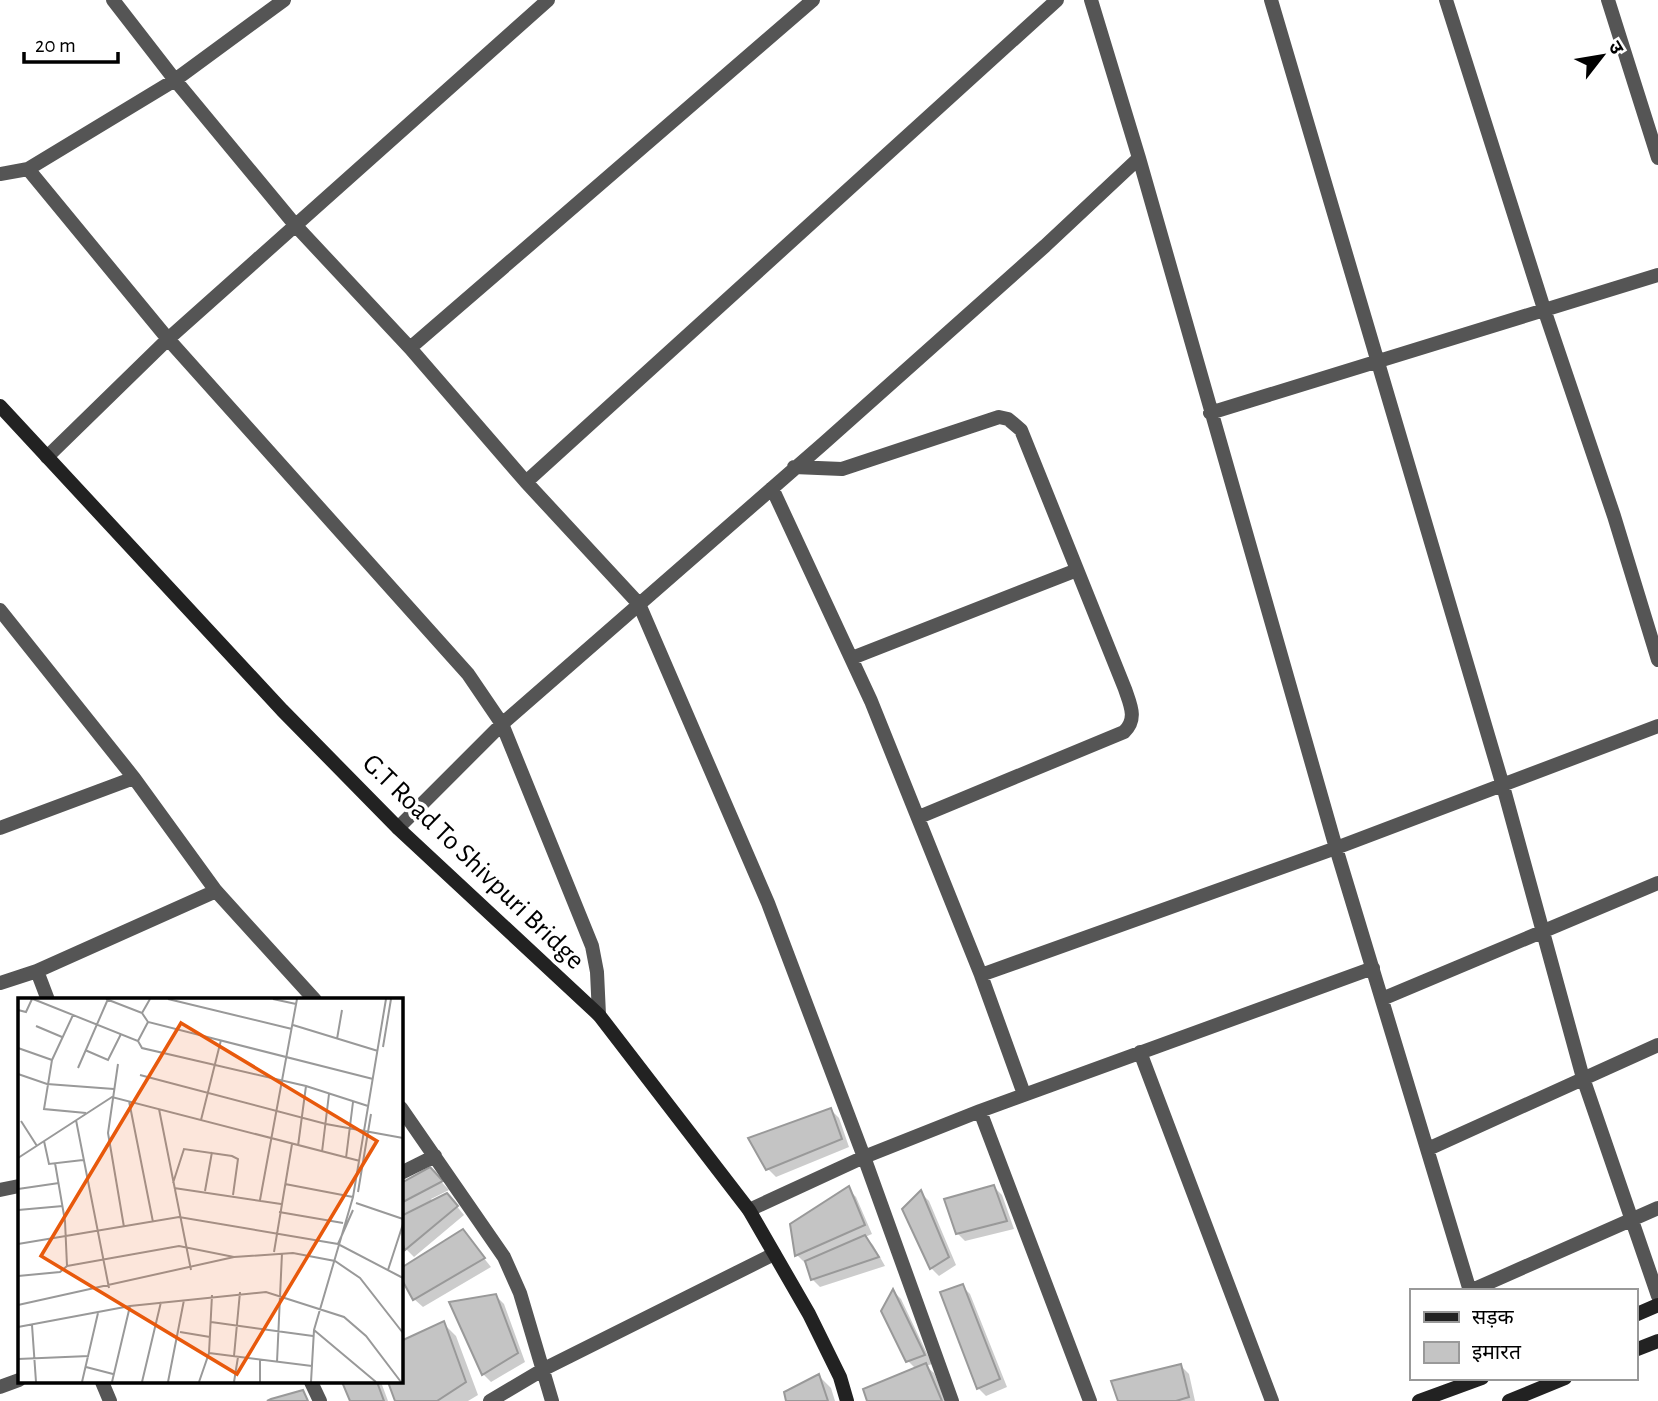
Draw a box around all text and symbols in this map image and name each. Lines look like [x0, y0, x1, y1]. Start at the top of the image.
scale bar [24, 21, 119, 65]
north arrow [1567, 21, 1637, 91]
text: 20 m [35, 35, 76, 56]
text: उ [1604, 38, 1627, 58]
street label: G.T Road To Shivpuri Bridge [357, 749, 589, 975]
inset map [18, 998, 402, 1384]
legend [1410, 1289, 1637, 1380]
text: सड़क [1472, 1307, 1514, 1328]
text: इमारत [1472, 1342, 1522, 1363]

